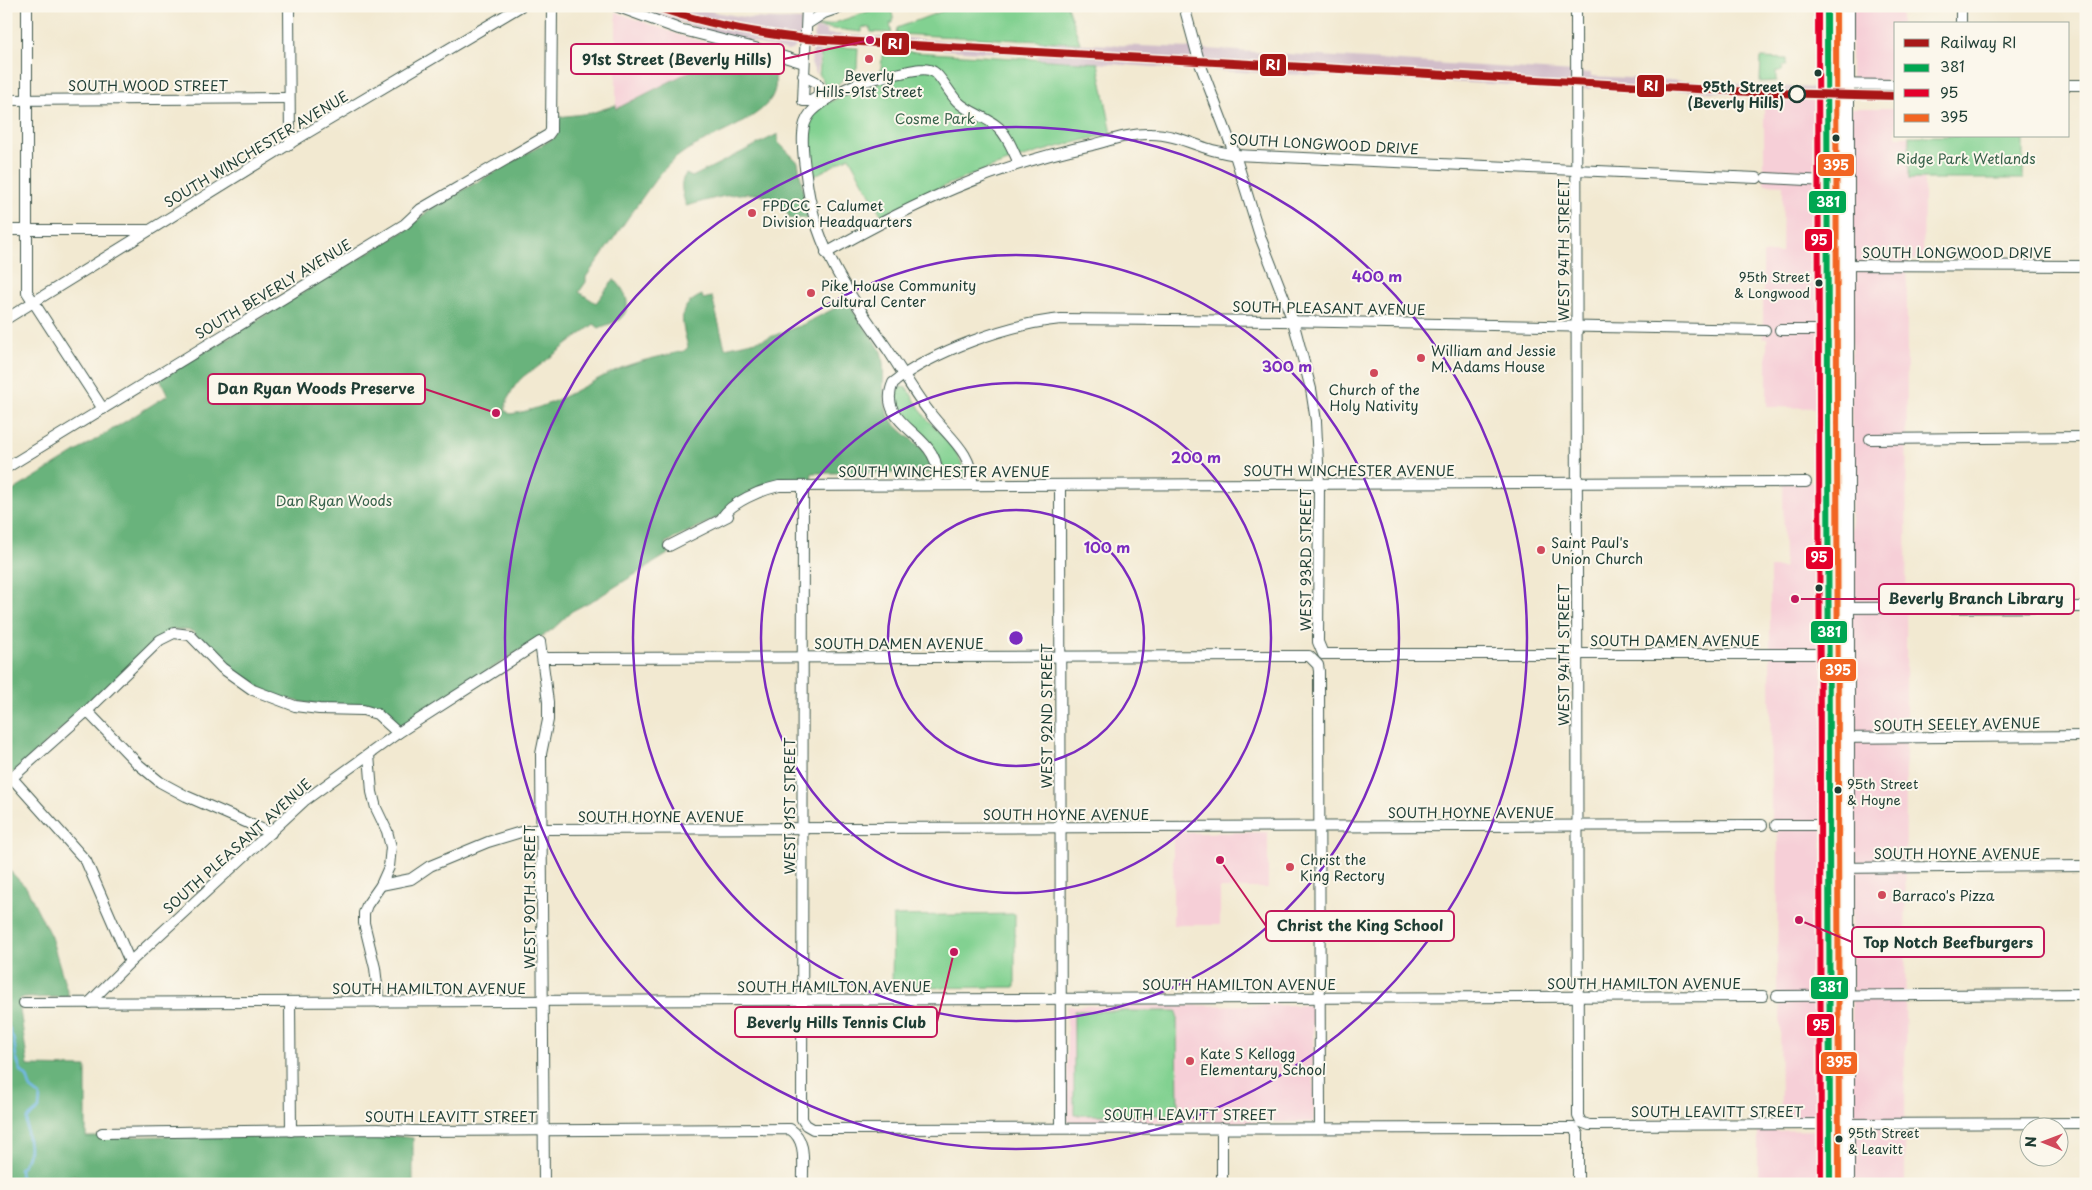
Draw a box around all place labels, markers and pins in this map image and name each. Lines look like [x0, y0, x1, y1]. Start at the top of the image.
callout: 91st Street (Beverly Hills) [571, 44, 784, 74]
marker: Beverly Hills-91st Street [863, 53, 875, 65]
place label: Beverly Hills-91st Street [815, 65, 923, 102]
unlabelled marker [1813, 68, 1823, 78]
place label: 95th Street (Beverly Hills) [1688, 76, 1784, 113]
marker: 95th Street (Beverly Hills) [1788, 85, 1806, 103]
unlabelled marker [1831, 133, 1841, 143]
place label: FPDCC - Calumet Division Headquarters [762, 195, 912, 232]
marker: FPDCC - Calumet Division Headquarters [746, 207, 758, 219]
place label: 95th Street & Longwood [1734, 267, 1810, 302]
place label: Pike House Community Cultural Center [821, 275, 976, 312]
marker: 95th Street & Longwood [1814, 278, 1824, 288]
marker: Pike House Community Cultural Center [805, 287, 817, 299]
place label: William and Jessie M. Adams House [1431, 340, 1556, 377]
marker: William and Jessie M. Adams House [1415, 352, 1427, 364]
marker: Church of the Holy Nativity [1368, 367, 1380, 379]
callout: Dan Ryan Woods Preserve [208, 374, 425, 404]
place label: Church of the Holy Nativity [1329, 379, 1419, 416]
place label: Saint Paul's Union Church [1551, 532, 1643, 569]
marker: Saint Paul's Union Church [1535, 544, 1547, 556]
unlabelled marker [1814, 583, 1824, 593]
callout: Beverly Branch Library [1879, 584, 2074, 614]
centre of rings [1007, 629, 1025, 647]
place label: 95th Street & Hoyne [1847, 774, 1918, 809]
marker: 95th Street & Hoyne [1833, 785, 1843, 795]
place label: Christ the King Rectory [1300, 849, 1385, 886]
marker: Christ the King Rectory [1284, 861, 1296, 873]
place label: Barraco's Pizza [1892, 885, 1995, 906]
marker: Barraco's Pizza [1876, 889, 1888, 901]
callout: Christ the King School [1266, 911, 1454, 941]
callout: Top Notch Beefburgers [1852, 927, 2044, 957]
callout: Beverly Hills Tennis Club [735, 1007, 937, 1037]
place label: Kate S Kellogg Elementary School [1200, 1043, 1326, 1080]
marker: Kate S Kellogg Elementary School [1184, 1055, 1196, 1067]
place label: 95th Street & Leavitt [1848, 1123, 1919, 1158]
marker: 95th Street & Leavitt [1834, 1134, 1844, 1144]

